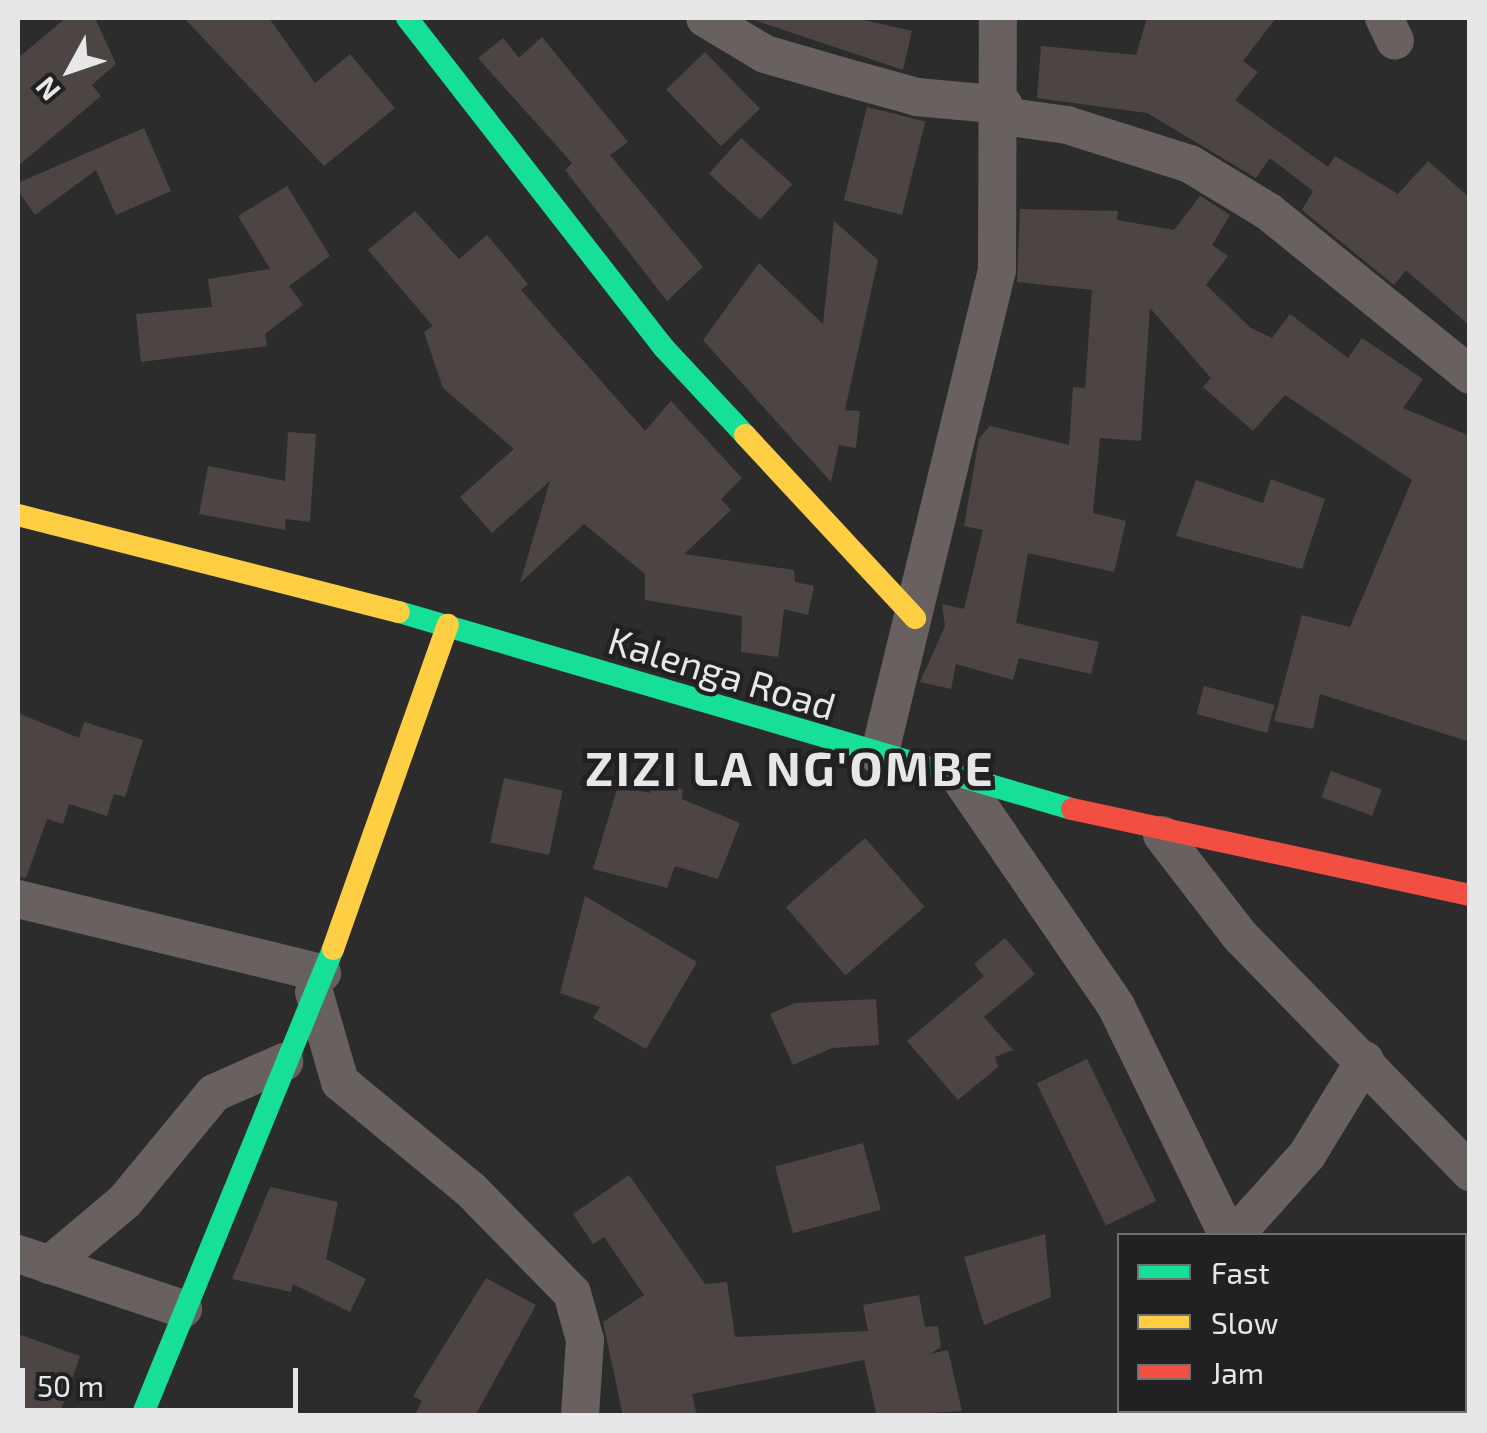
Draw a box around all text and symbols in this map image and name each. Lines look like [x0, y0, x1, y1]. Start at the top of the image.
north arrow [20, 20, 120, 120]
text: N [27, 71, 67, 108]
street label: Kalenga Road [603, 617, 841, 729]
district label: ZIZI LA NG'OMBE [585, 739, 995, 797]
legend [1117, 1233, 1467, 1413]
text: Fast [1211, 1254, 1270, 1290]
text: Slow [1211, 1304, 1278, 1340]
scale bar [25, 1348, 302, 1410]
text: Jam [1211, 1354, 1264, 1390]
text: 50 m [37, 1367, 104, 1403]

